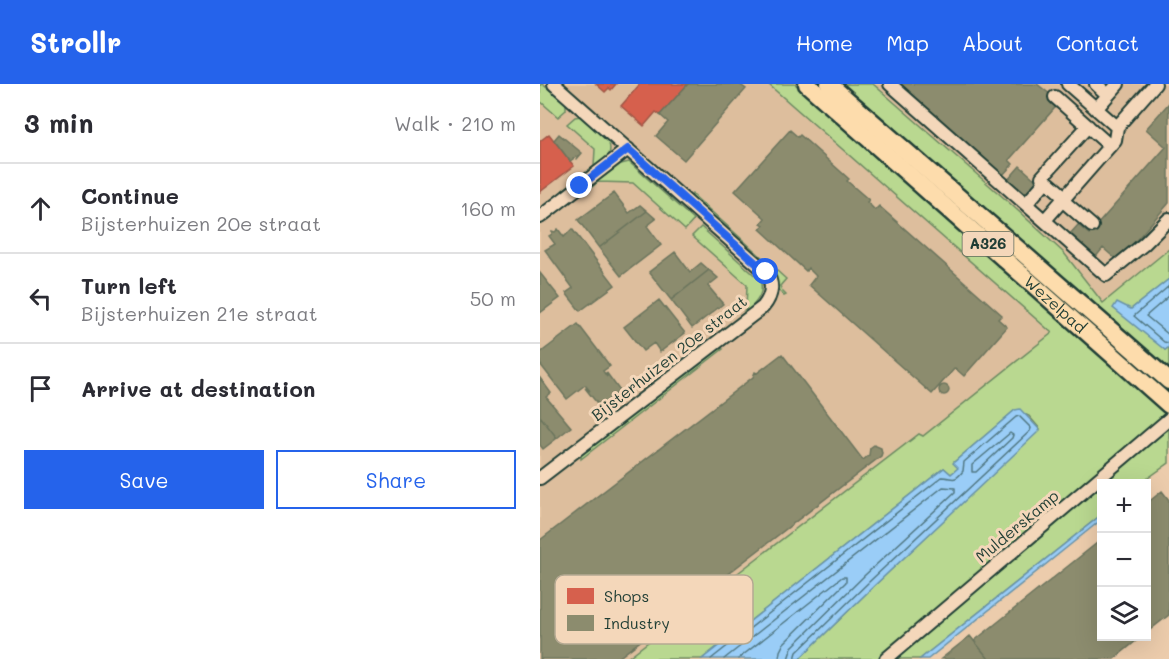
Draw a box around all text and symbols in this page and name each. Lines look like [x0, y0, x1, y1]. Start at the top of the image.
text: Strollr [30, 24, 121, 60]
text: Home [796, 29, 853, 56]
text: Map [886, 29, 929, 56]
text: About [962, 29, 1023, 56]
text: Contact [1056, 29, 1139, 56]
text: 3 min [24, 106, 93, 140]
text: Walk · 210 m [394, 110, 516, 136]
route end [566, 172, 592, 198]
text: Continue [81, 181, 179, 210]
icon: ahead [24, 192, 57, 225]
text: 160 m [460, 195, 516, 221]
text: Bijsterhuizen 20e straat [81, 210, 321, 236]
road number: A326 [962, 232, 1014, 256]
route start [752, 258, 778, 284]
text: Turn left [81, 271, 177, 300]
street label: Wezelpad [1020, 271, 1091, 337]
icon: left [24, 282, 57, 315]
text: 50 m [470, 285, 516, 311]
street label: Bijsterhuizen 20e straat [587, 290, 751, 425]
text: Bijsterhuizen 21e straat [81, 300, 318, 326]
icon: arrive [24, 372, 57, 405]
text: Arrive at destination [81, 374, 316, 403]
button: Save [24, 450, 264, 509]
button: Share [276, 450, 516, 509]
map controls [1097, 479, 1151, 641]
button: + [1097, 479, 1151, 533]
street label: Mulderskamp [971, 485, 1063, 567]
button: − [1097, 533, 1151, 587]
legend [555, 575, 753, 644]
text: Shops [604, 585, 649, 606]
button: layers [1097, 587, 1151, 641]
text: Industry [604, 612, 670, 633]

